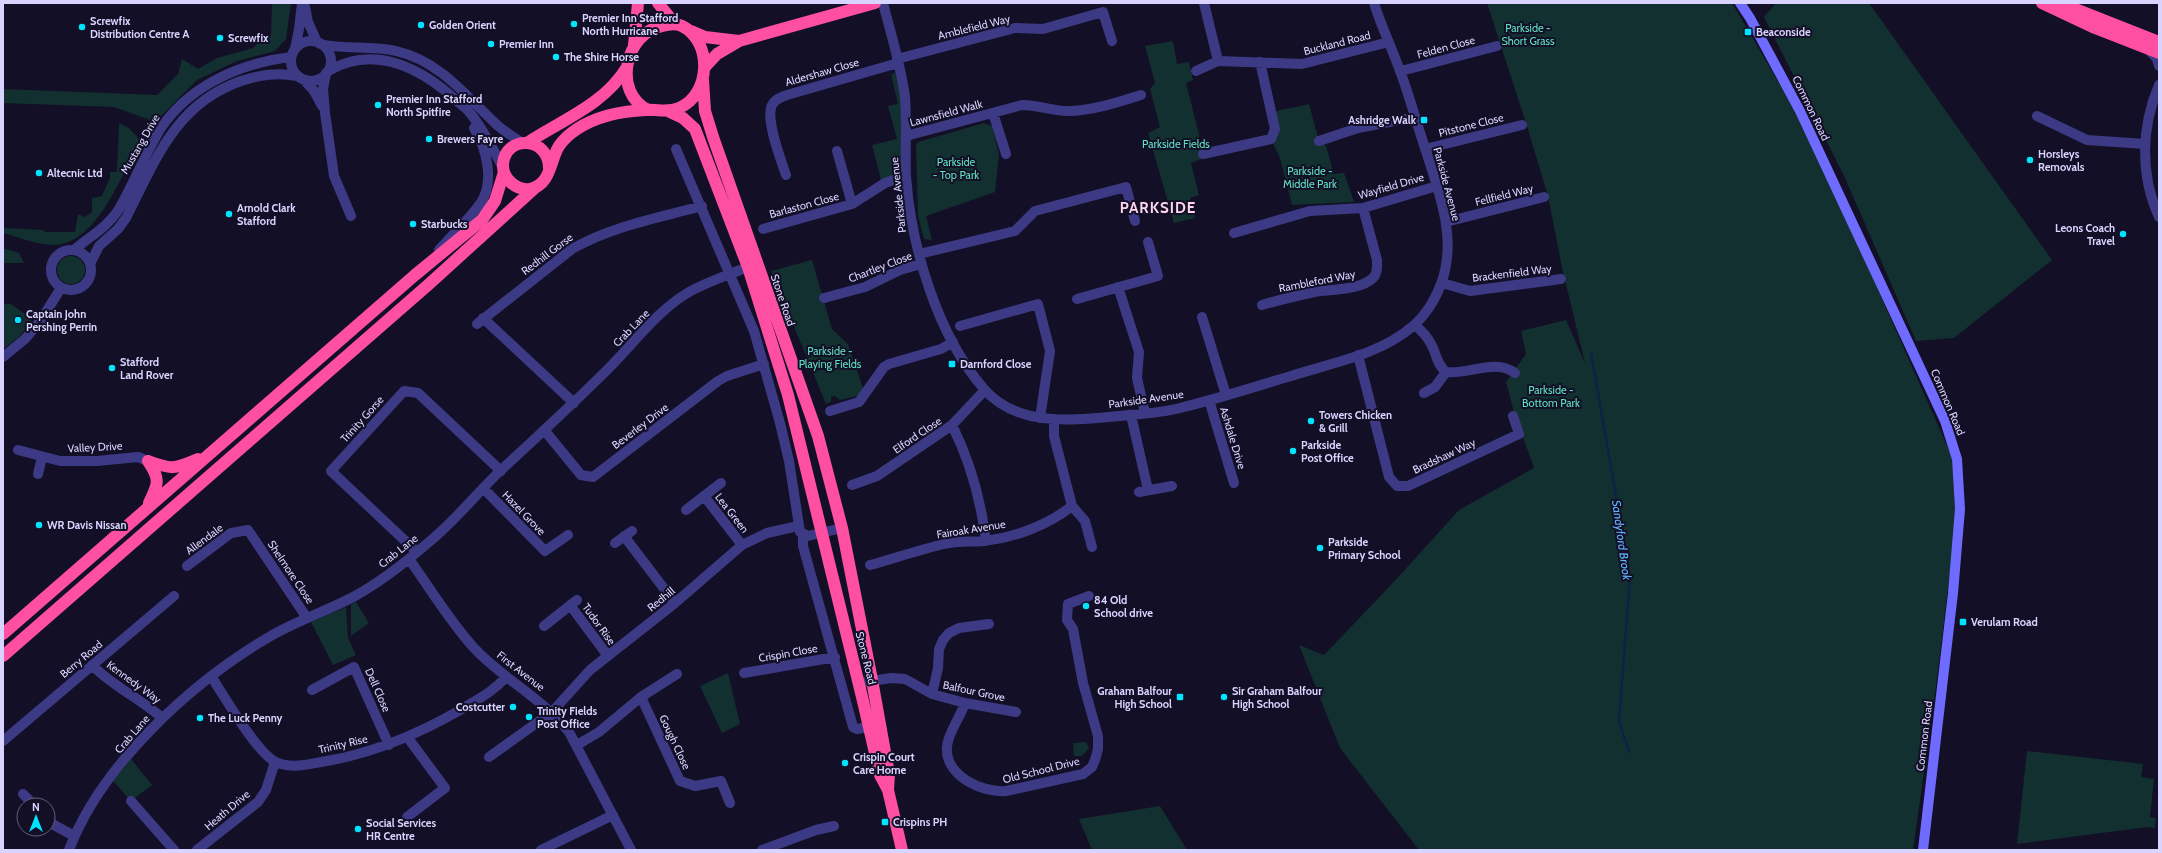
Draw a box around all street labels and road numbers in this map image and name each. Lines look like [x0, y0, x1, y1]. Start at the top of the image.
street label: Amblefield Way [936, 11, 1012, 43]
street label: Buckland Road [1302, 28, 1372, 58]
street label: Felden Close [1416, 32, 1477, 61]
street label: Aldershaw Close [783, 55, 861, 89]
street label: Common Road [1789, 73, 1833, 143]
street label: Lawnsfield Walk [908, 97, 984, 129]
street label: Pitstone Close [1437, 110, 1505, 140]
street label: Mustang Drive [117, 111, 163, 176]
street label: Parkside Avenue [1430, 146, 1464, 223]
street label: Parkside Avenue [887, 156, 909, 233]
street label: Wayfield Drive [1356, 170, 1426, 202]
street label: Fellfield Way [1473, 181, 1535, 209]
street label: Barlaston Close [768, 189, 841, 221]
street label: Redhill Gorse [518, 230, 576, 278]
street label: Chartley Close [846, 248, 914, 286]
street label: Brackenfield Way [1471, 261, 1553, 285]
street label: Rambleford Way [1277, 267, 1357, 295]
street label: Stone Road [768, 272, 798, 328]
street label: Crab Lane [610, 306, 652, 350]
street label: Common Road [1928, 367, 1968, 437]
street label: Parkside Avenue [1107, 387, 1185, 411]
street label: Trinity Gorse [337, 393, 387, 445]
street label: Beverley Drive [609, 400, 671, 452]
street label: Ashdale Drive [1217, 405, 1249, 471]
street label: Elford Close [890, 413, 944, 456]
street label: Bradshaw Way [1410, 435, 1478, 477]
street label: Valley Drive [67, 439, 123, 455]
street label: Hazel Grove [499, 488, 549, 538]
street label: Lea Green [712, 490, 752, 536]
street label: Fairoak Avenue [935, 517, 1007, 541]
street label: Allendale [182, 520, 226, 557]
street label: Crab Lane [375, 531, 421, 571]
street label: Shelmore Close [265, 538, 317, 607]
street label: Redhill [644, 583, 678, 614]
street label: Tudor Rise [579, 601, 619, 648]
street label: Stone Road [853, 630, 879, 686]
street label: Berry Road [57, 637, 105, 681]
street label: Crispin Close [757, 641, 819, 665]
street label: First Avenue [494, 648, 548, 694]
street label: Kennedy Way [104, 657, 164, 707]
street label: Dell Close [362, 666, 394, 715]
street label: Balfour Grove [942, 678, 1007, 705]
street label: Common Road [1913, 700, 1935, 772]
street label: Crab Lane [111, 712, 153, 756]
street label: Gough Close [656, 712, 694, 772]
street label: Trinity Rise [317, 731, 369, 756]
street label: Old School Drive [1001, 754, 1081, 786]
street label: Heath Drive [201, 787, 253, 833]

